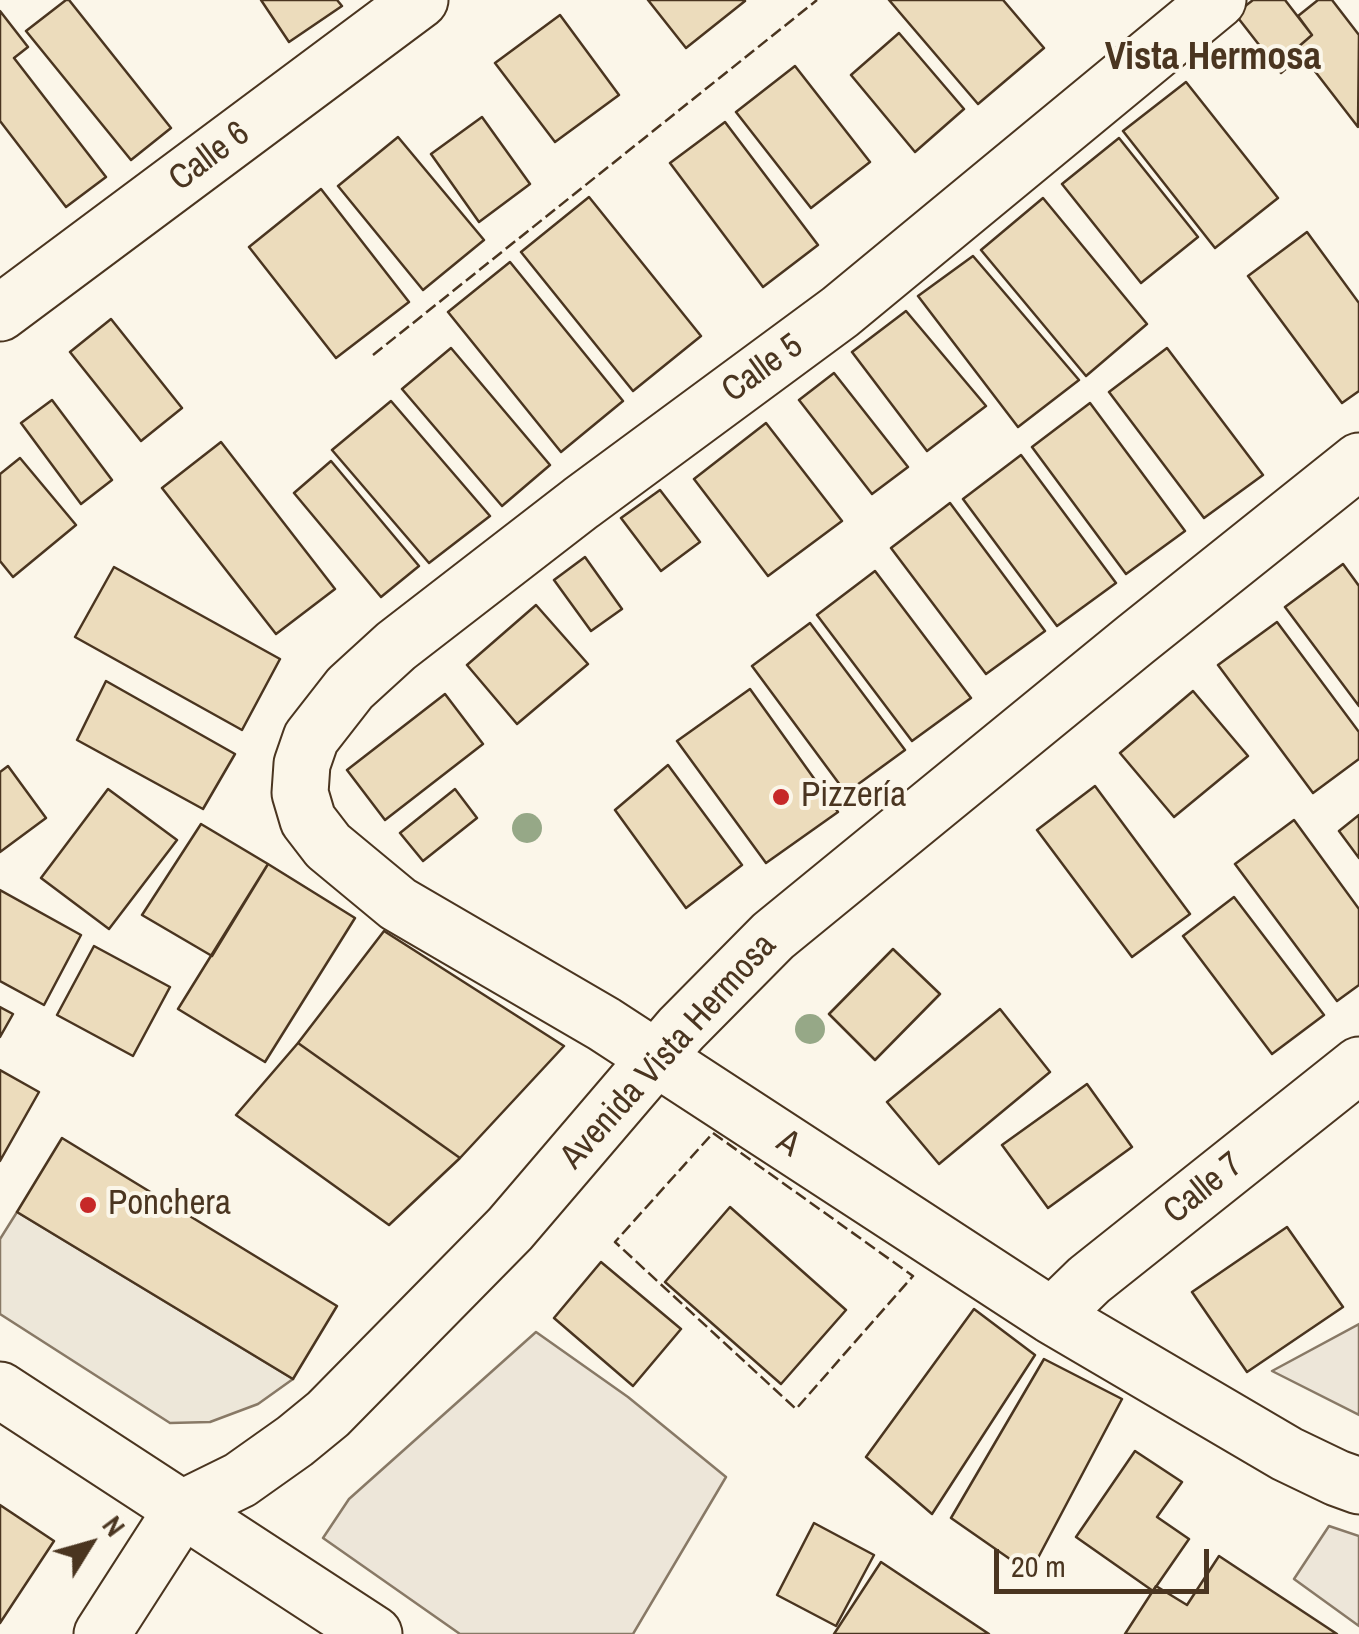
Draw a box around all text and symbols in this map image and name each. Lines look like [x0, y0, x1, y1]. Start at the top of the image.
district label: Vista Hermosa [1105, 36, 1321, 82]
street label: Calle 6 [162, 113, 258, 201]
street label: Calle 5 [715, 326, 811, 412]
place label: Pizzería [801, 776, 906, 818]
marker: Pizzería [770, 786, 792, 808]
street label: Avenida Vista Hermosa [552, 926, 786, 1178]
street label: A [769, 1121, 807, 1167]
street label: Calle 7 [1156, 1145, 1252, 1233]
place label: Ponchera [108, 1184, 231, 1226]
marker: Ponchera [77, 1194, 99, 1216]
north arrow [40, 1494, 140, 1594]
text: N [94, 1508, 134, 1544]
scale bar [999, 1529, 1214, 1591]
text: 20 m [1011, 1546, 1066, 1586]

